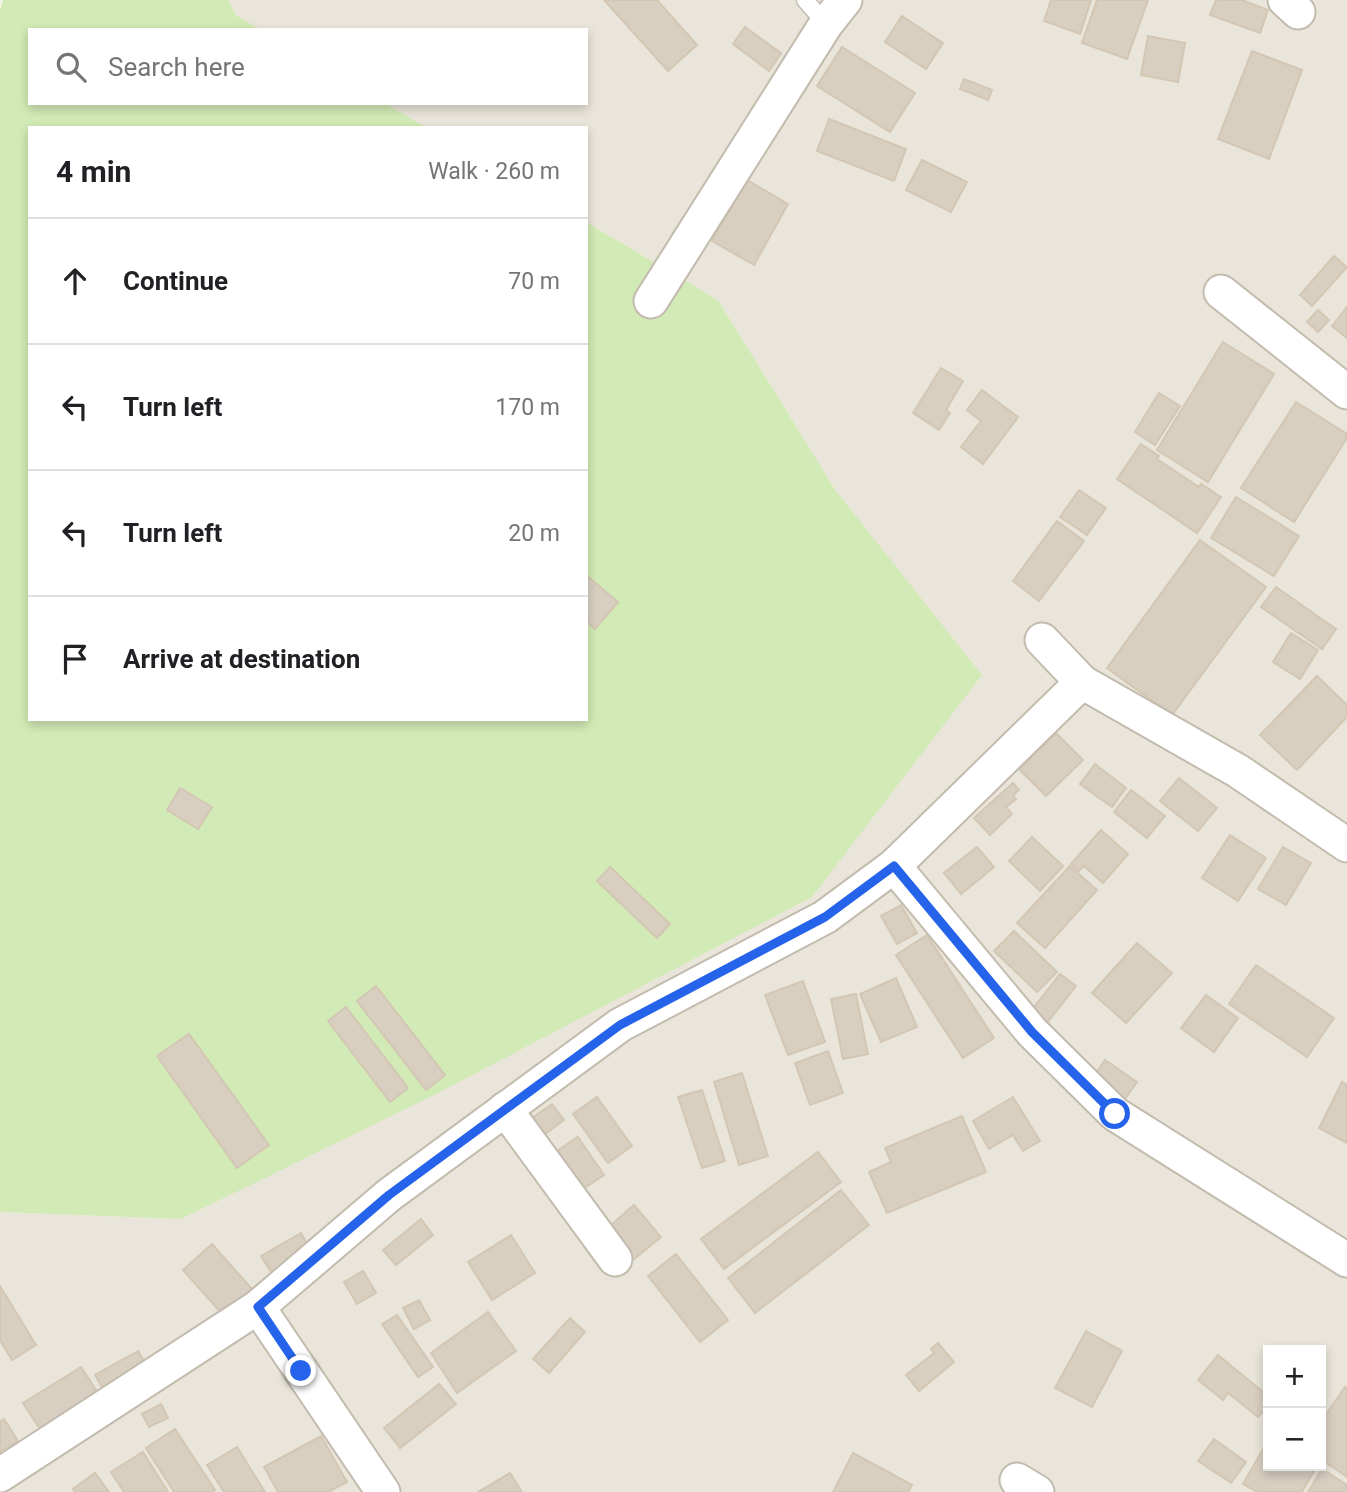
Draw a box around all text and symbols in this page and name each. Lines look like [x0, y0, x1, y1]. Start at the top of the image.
search box [28, 28, 588, 105]
icon: search [52, 48, 90, 86]
text: Search here [108, 52, 245, 82]
text: 4 min [56, 154, 131, 189]
text: Walk · 260 m [428, 158, 560, 185]
icon: ahead [56, 262, 94, 300]
text: Continue [123, 266, 228, 296]
text: 70 m [508, 268, 560, 295]
icon: left [56, 388, 94, 426]
text: Turn left [123, 392, 222, 422]
text: 170 m [495, 394, 560, 421]
icon: left [56, 514, 94, 552]
text: Turn left [123, 518, 222, 548]
text: 20 m [508, 520, 560, 547]
icon: arrive [56, 640, 94, 678]
text: Arrive at destination [123, 644, 360, 674]
route start [1099, 1098, 1130, 1129]
map controls [1263, 1345, 1326, 1471]
button: + [1263, 1345, 1326, 1408]
route end [285, 1355, 316, 1386]
button: − [1263, 1408, 1326, 1471]

